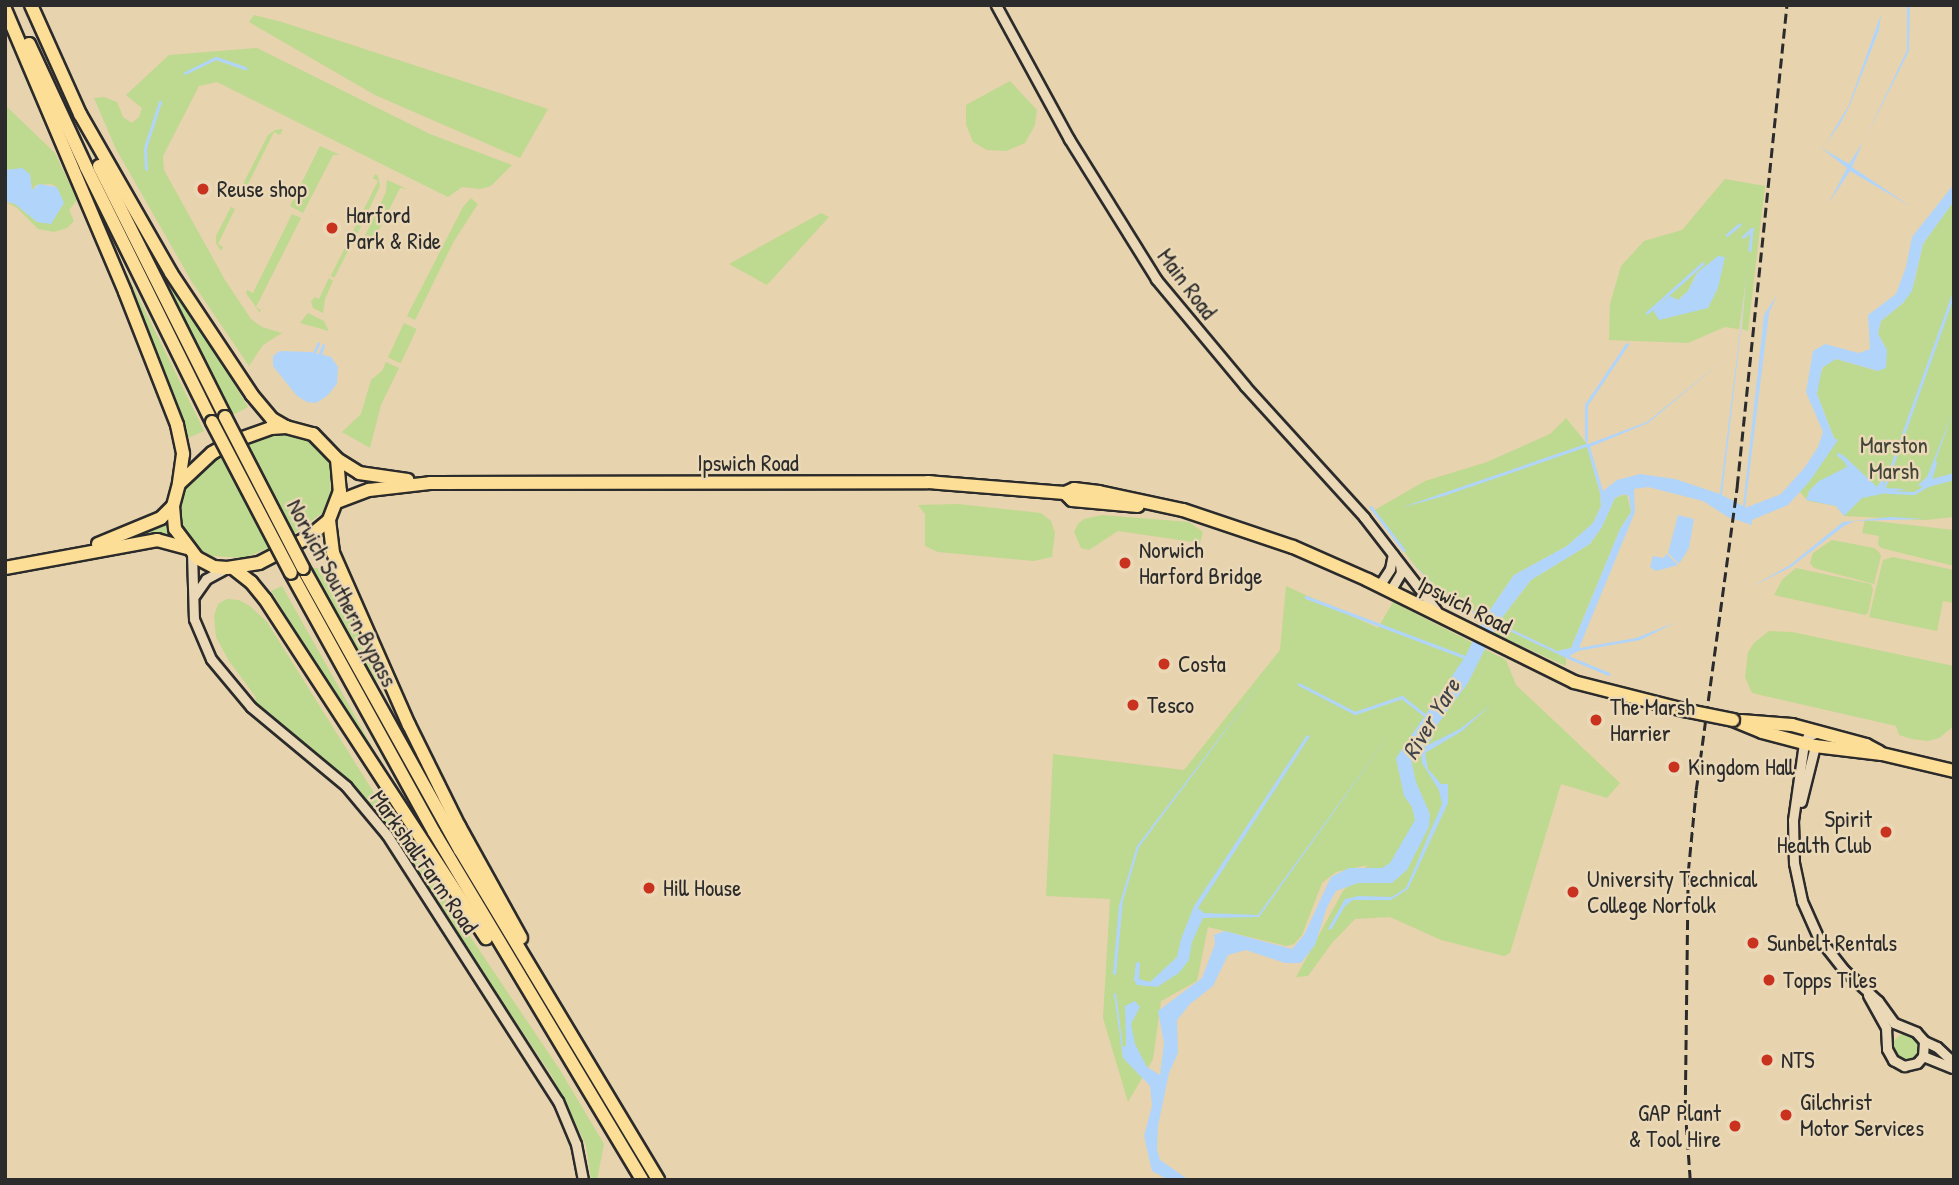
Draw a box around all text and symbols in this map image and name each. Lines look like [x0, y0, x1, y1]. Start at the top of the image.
place label: Reuse shop [217, 175, 307, 203]
marker: Reuse shop [195, 181, 211, 197]
place label: Harford Park & Ride [346, 201, 441, 255]
marker: Harford Park & Ride [324, 220, 340, 236]
street label: Main Road [1152, 243, 1222, 325]
park label: Marston Marsh [1860, 431, 1928, 485]
street label: Ipswich Road [697, 449, 799, 477]
street label: Norwich Southern Bypass [281, 495, 403, 691]
place label: Norwich Harford Bridge [1139, 536, 1262, 590]
marker: Norwich Harford Bridge [1117, 555, 1133, 571]
street label: Ipswich Road [1414, 570, 1516, 640]
place label: Costa [1178, 650, 1226, 678]
marker: Costa [1156, 656, 1172, 672]
water label: River Yare [1396, 673, 1466, 765]
place label: Tesco [1147, 691, 1194, 719]
place label: The Marsh Harrier [1610, 693, 1695, 747]
marker: Tesco [1125, 697, 1141, 713]
marker: The Marsh Harrier [1588, 712, 1604, 728]
place label: Kingdom Hall [1688, 753, 1795, 781]
marker: Kingdom Hall [1666, 759, 1682, 775]
street label: Markshall Farm Road [364, 785, 484, 939]
place label: Spirit Health Club [1777, 805, 1872, 859]
marker: Spirit Health Club [1878, 824, 1894, 840]
place label: University Technical College Norfolk [1587, 865, 1757, 919]
place label: Hill House [663, 874, 741, 902]
marker: Hill House [641, 880, 657, 896]
marker: University Technical College Norfolk [1565, 884, 1581, 900]
place label: Sunbelt Rentals [1767, 929, 1897, 957]
marker: Sunbelt Rentals [1745, 935, 1761, 951]
place label: Topps Tiles [1783, 966, 1877, 994]
marker: Topps Tiles [1761, 972, 1777, 988]
place label: NTS [1781, 1046, 1815, 1074]
marker: NTS [1759, 1052, 1775, 1068]
place label: Gilchrist Motor Services [1800, 1088, 1924, 1142]
place label: GAP Plant & Tool Hire [1629, 1099, 1721, 1153]
marker: Gilchrist Motor Services [1778, 1107, 1794, 1123]
marker: GAP Plant & Tool Hire [1727, 1118, 1743, 1134]

